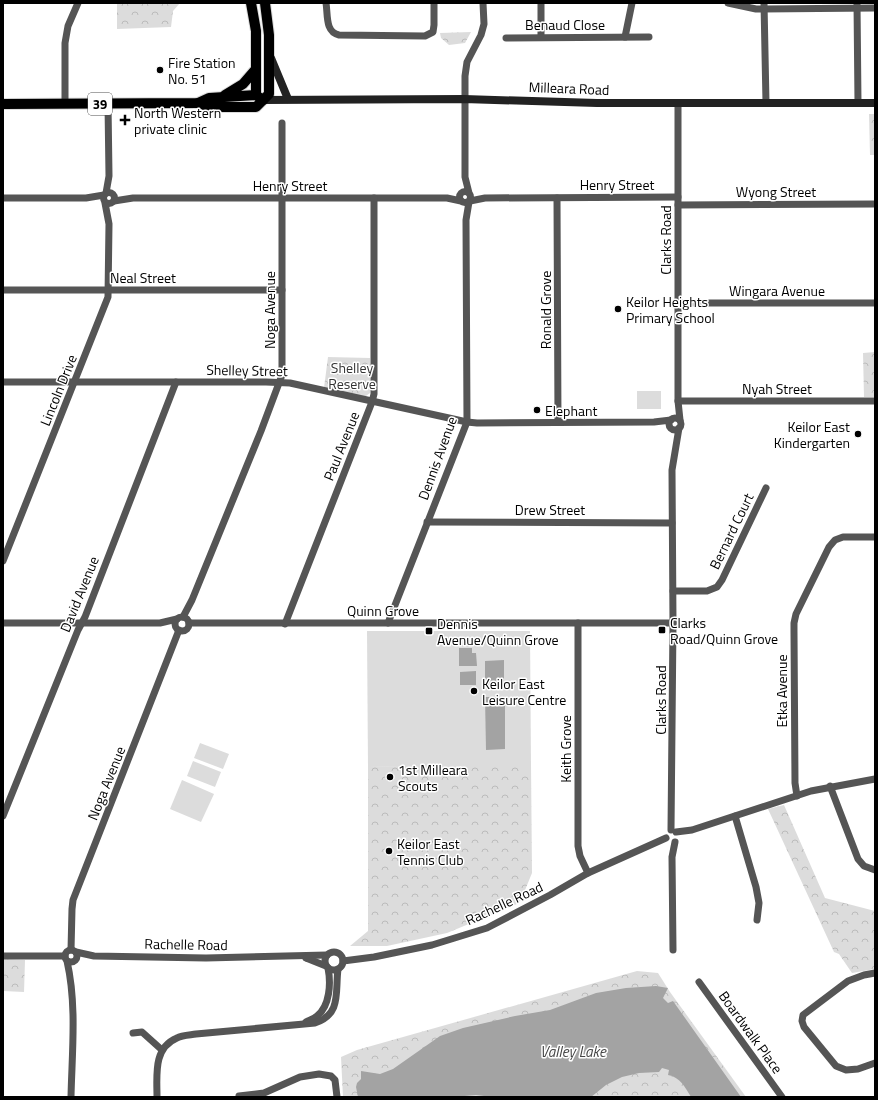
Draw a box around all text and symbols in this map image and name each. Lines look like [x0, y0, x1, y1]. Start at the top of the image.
street label: Benaud Close [525, 14, 605, 35]
place label: Fire Station No. 51 [168, 52, 236, 89]
marker: Fire Station No. 51 [155, 65, 165, 75]
street label: Milleara Road [528, 76, 610, 100]
road number: 39 [88, 93, 112, 115]
place label: North Western private clinic [134, 102, 221, 139]
marker: North Western private clinic [119, 114, 131, 126]
street label: Henry Street [580, 174, 654, 195]
street label: Henry Street [253, 175, 327, 196]
street label: Wyong Street [736, 181, 816, 202]
street label: Clarks Road [655, 205, 676, 275]
street label: Neal Street [110, 267, 176, 288]
street label: Noga Avenue [259, 271, 280, 349]
street label: Ronald Grove [535, 271, 556, 349]
street label: Wingara Avenue [729, 280, 825, 301]
place label: Keilor Heights Primary School [626, 291, 715, 328]
marker: Keilor Heights Primary School [613, 304, 623, 314]
street label: Lincoln Drive [34, 351, 82, 429]
park label: Shelley Reserve [328, 357, 376, 394]
street label: Shelley Street [206, 359, 288, 381]
street label: Nyah Street [742, 378, 812, 399]
place label: Elephant [545, 400, 597, 421]
marker: Elephant [532, 405, 542, 415]
street label: Paul Avenue [318, 408, 364, 484]
street label: Dennis Avenue [412, 413, 462, 503]
place label: Keilor East Kindergarten [774, 416, 850, 453]
marker: Keilor East Kindergarten [853, 429, 863, 439]
street label: Bernard Court [704, 489, 759, 573]
street label: Drew Street [515, 499, 585, 520]
street label: David Avenue [54, 553, 104, 635]
street label: Quinn Grove [347, 600, 419, 621]
place label: Clarks Road/Quinn Grove [670, 612, 778, 649]
place label: Dennis Avenue/Quinn Grove [437, 613, 559, 650]
marker: Clarks Road/Quinn Grove [657, 625, 667, 635]
marker: Dennis Avenue/Quinn Grove [424, 626, 434, 636]
street label: Etka Avenue [771, 654, 792, 728]
street label: Clarks Road [650, 665, 671, 735]
place label: Keilor East Leisure Centre [482, 673, 566, 710]
marker: Keilor East Leisure Centre [469, 686, 479, 696]
street label: Keith Grove [555, 715, 576, 783]
street label: Noga Avenue [82, 743, 130, 823]
place label: 1st Milleara Scouts [398, 759, 468, 796]
marker: 1st Milleara Scouts [385, 772, 395, 782]
place label: Keilor East Tennis Club [397, 833, 464, 870]
marker: Keilor East Tennis Club [384, 846, 394, 856]
street label: Rachelle Road [462, 876, 546, 930]
street label: Rachelle Road [144, 933, 228, 955]
street label: Boardwalk Place [714, 986, 788, 1078]
water label: Valley Lake [540, 1040, 607, 1063]

